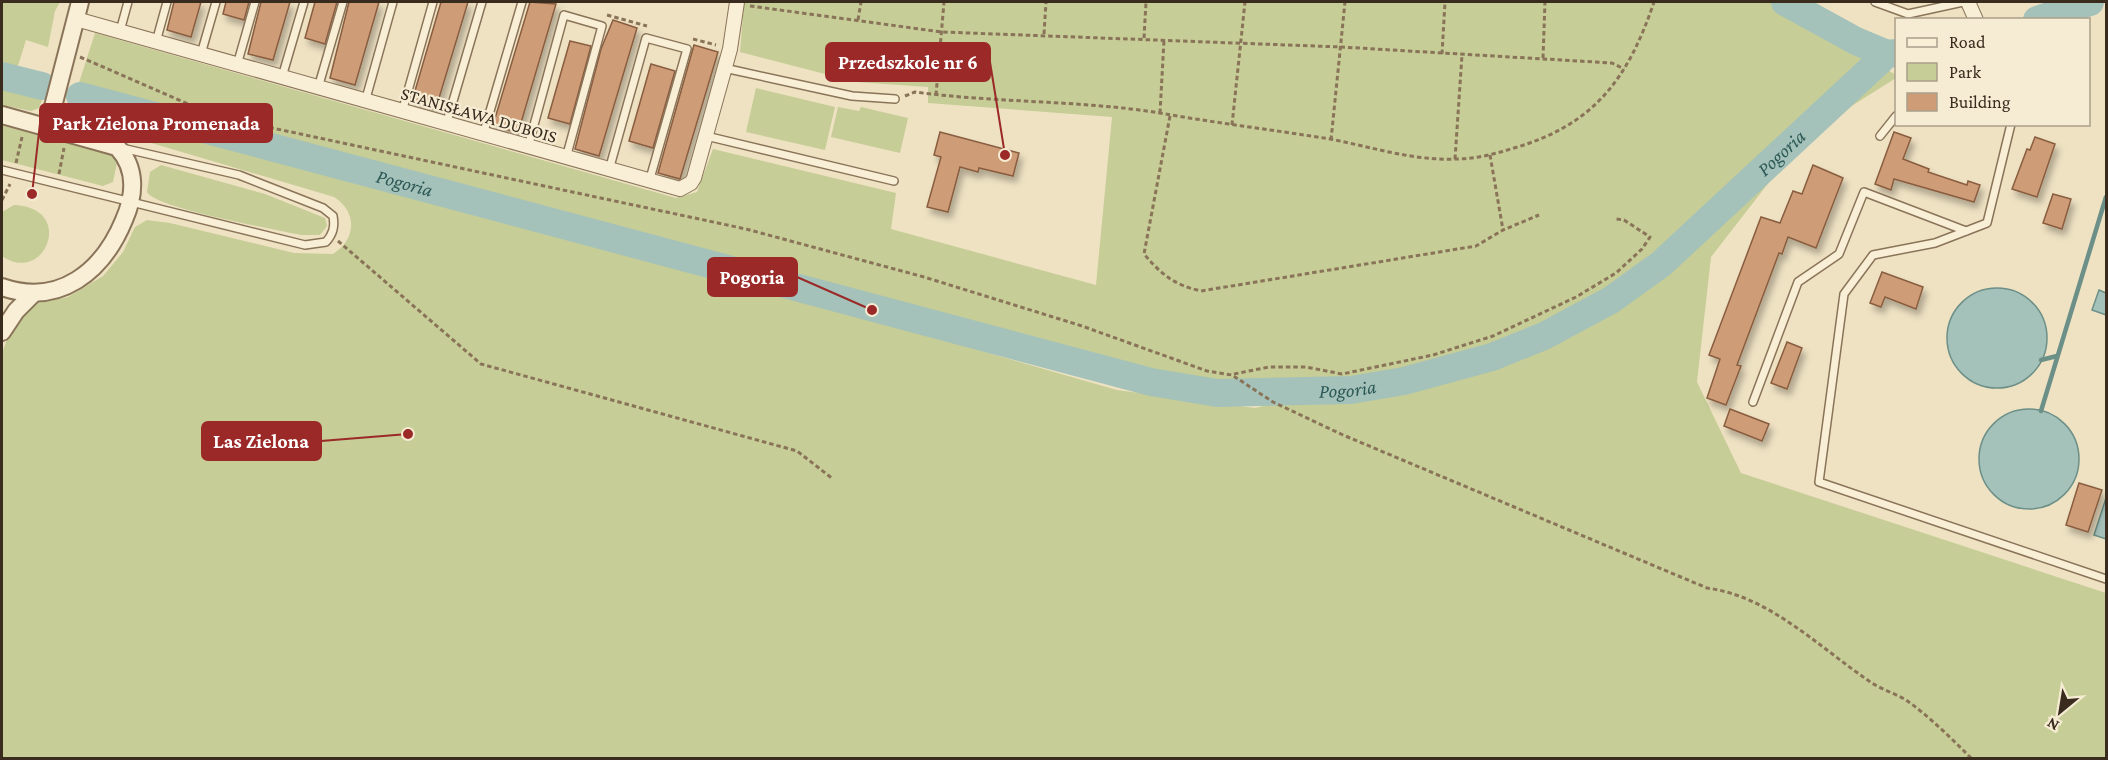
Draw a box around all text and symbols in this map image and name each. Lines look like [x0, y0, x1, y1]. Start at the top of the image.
legend [1895, 18, 2090, 126]
text: Road [1949, 32, 1986, 52]
callout: Przedszkole nr 6 [826, 43, 990, 81]
text: Przedszkole nr 6 [838, 51, 978, 73]
text: Park [1949, 62, 1981, 82]
street label: STANISŁAWA DUBOIS [399, 83, 559, 147]
text: Building [1949, 92, 2011, 112]
callout: Park Zielona Promenada [40, 104, 272, 142]
text: Park Zielona Promenada [52, 112, 260, 134]
water label: Pogoria [1752, 125, 1810, 180]
water label: Pogoria [374, 165, 435, 201]
callout: Pogoria [708, 258, 797, 296]
text: Pogoria [719, 266, 785, 288]
water label: Pogoria [1319, 375, 1378, 402]
callout: Las Zielona [202, 422, 321, 460]
text: Las Zielona [213, 430, 309, 452]
north arrow [2030, 682, 2090, 742]
text: N [2044, 714, 2062, 735]

